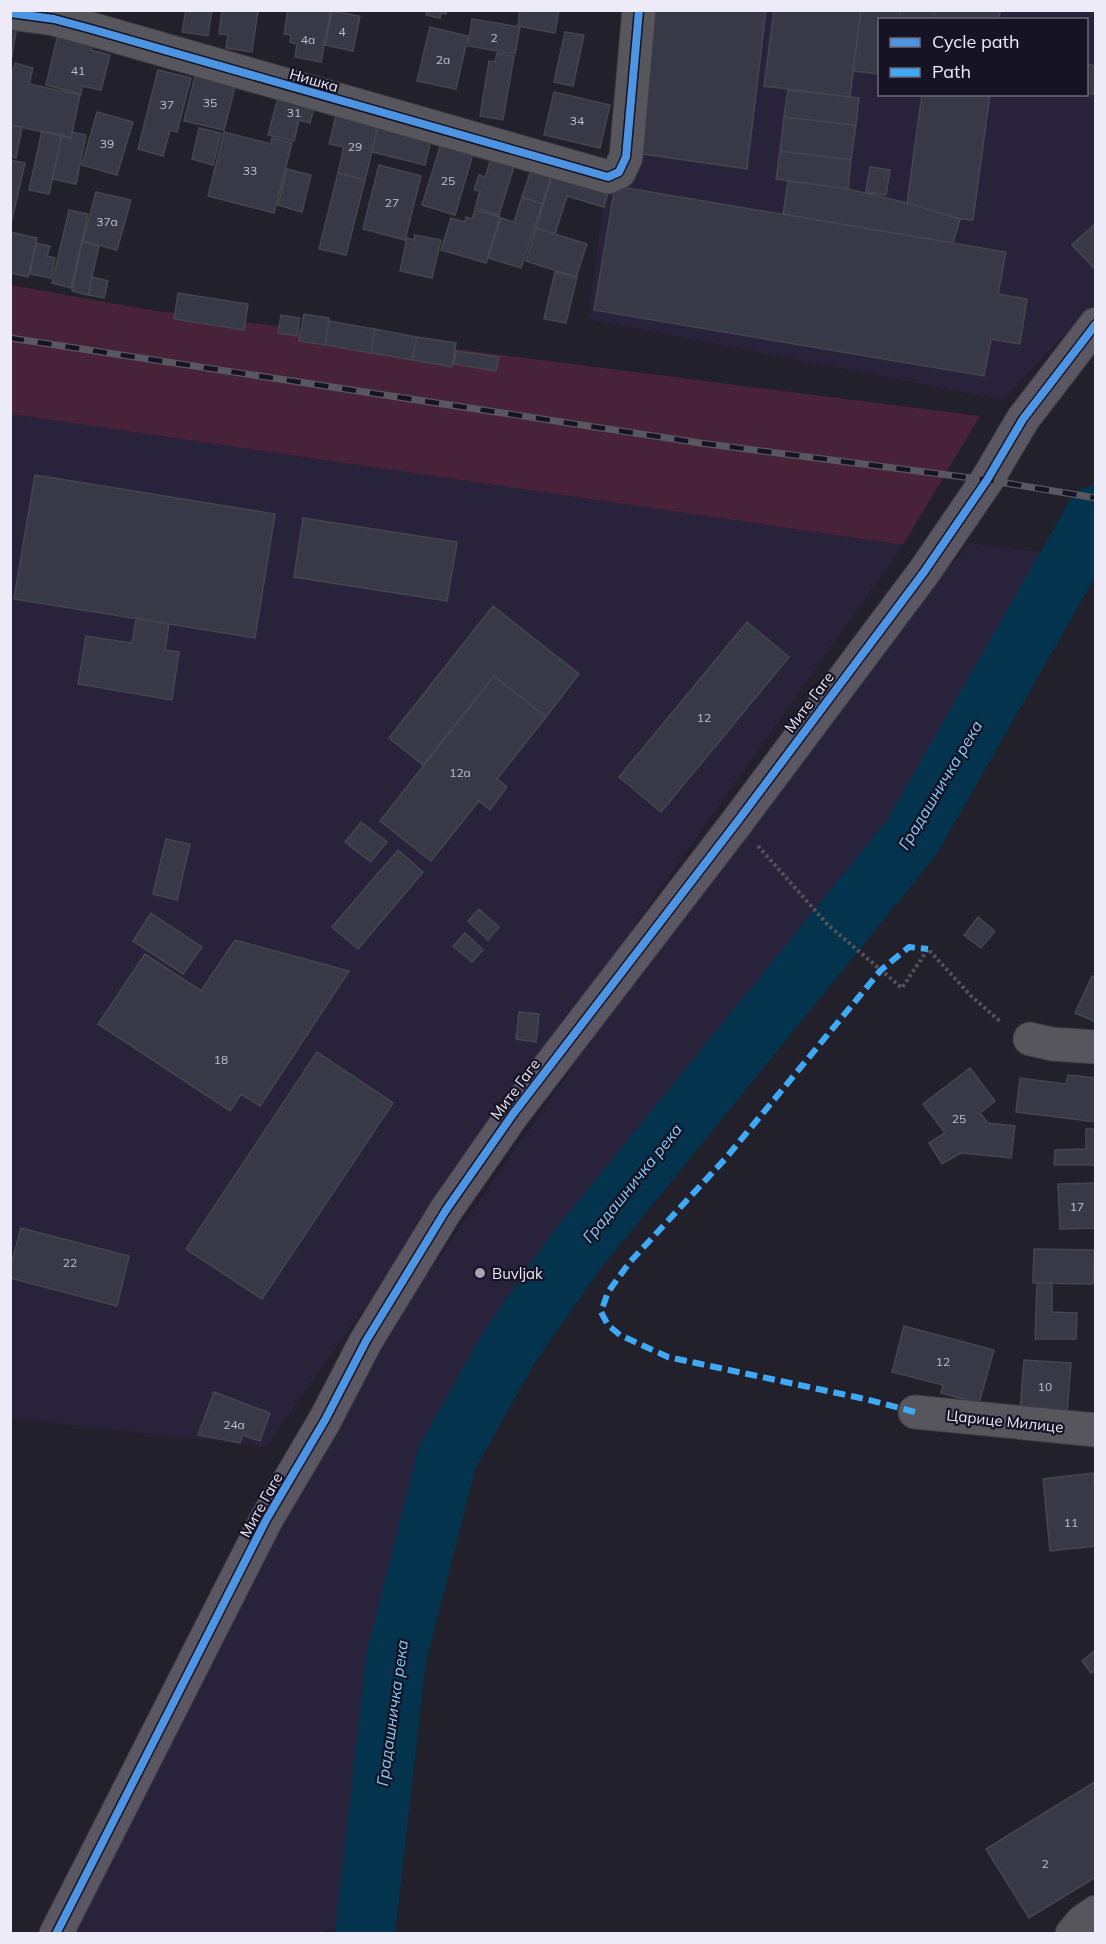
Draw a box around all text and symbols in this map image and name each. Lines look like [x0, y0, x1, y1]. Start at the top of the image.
legend [878, 18, 1088, 96]
house number: 4 [338, 24, 346, 39]
house number: 2 [490, 30, 498, 45]
text: Cycle path [932, 30, 1019, 53]
house number: 4a [301, 32, 315, 47]
house number: 2a [436, 52, 450, 67]
text: Path [932, 60, 971, 83]
house number: 41 [71, 63, 85, 78]
street label: Нишка [287, 64, 341, 96]
house number: 35 [203, 95, 217, 110]
house number: 37 [160, 97, 174, 112]
house number: 31 [287, 105, 301, 120]
house number: 34 [570, 113, 584, 128]
house number: 39 [100, 136, 114, 151]
house number: 29 [348, 139, 362, 154]
house number: 33 [243, 163, 257, 178]
house number: 25 [441, 173, 455, 188]
house number: 27 [385, 195, 399, 210]
house number: 37a [96, 214, 118, 229]
street label: Мите Гаге [780, 668, 838, 736]
house number: 12 [697, 710, 711, 725]
water label: Градашничка река [893, 717, 987, 853]
house number: 12a [449, 765, 471, 780]
house number: 18 [214, 1052, 228, 1067]
street label: Мите Гаге [486, 1055, 544, 1123]
house number: 25 [952, 1111, 966, 1126]
water label: Градашничка река [578, 1119, 686, 1247]
house number: 17 [1070, 1199, 1084, 1214]
house number: 22 [63, 1255, 77, 1270]
place label: Buvljak [492, 1264, 543, 1283]
marker: Buvljak [473, 1266, 487, 1280]
house number: 12 [936, 1354, 950, 1369]
house number: 10 [1038, 1379, 1052, 1394]
street label: Царице Милице [945, 1405, 1065, 1437]
house number: 24a [223, 1417, 245, 1432]
street label: Мите Гаге [235, 1469, 287, 1541]
house number: 11 [1064, 1515, 1078, 1530]
water label: Градашничка река [372, 1638, 412, 1787]
house number: 2 [1041, 1856, 1049, 1871]

